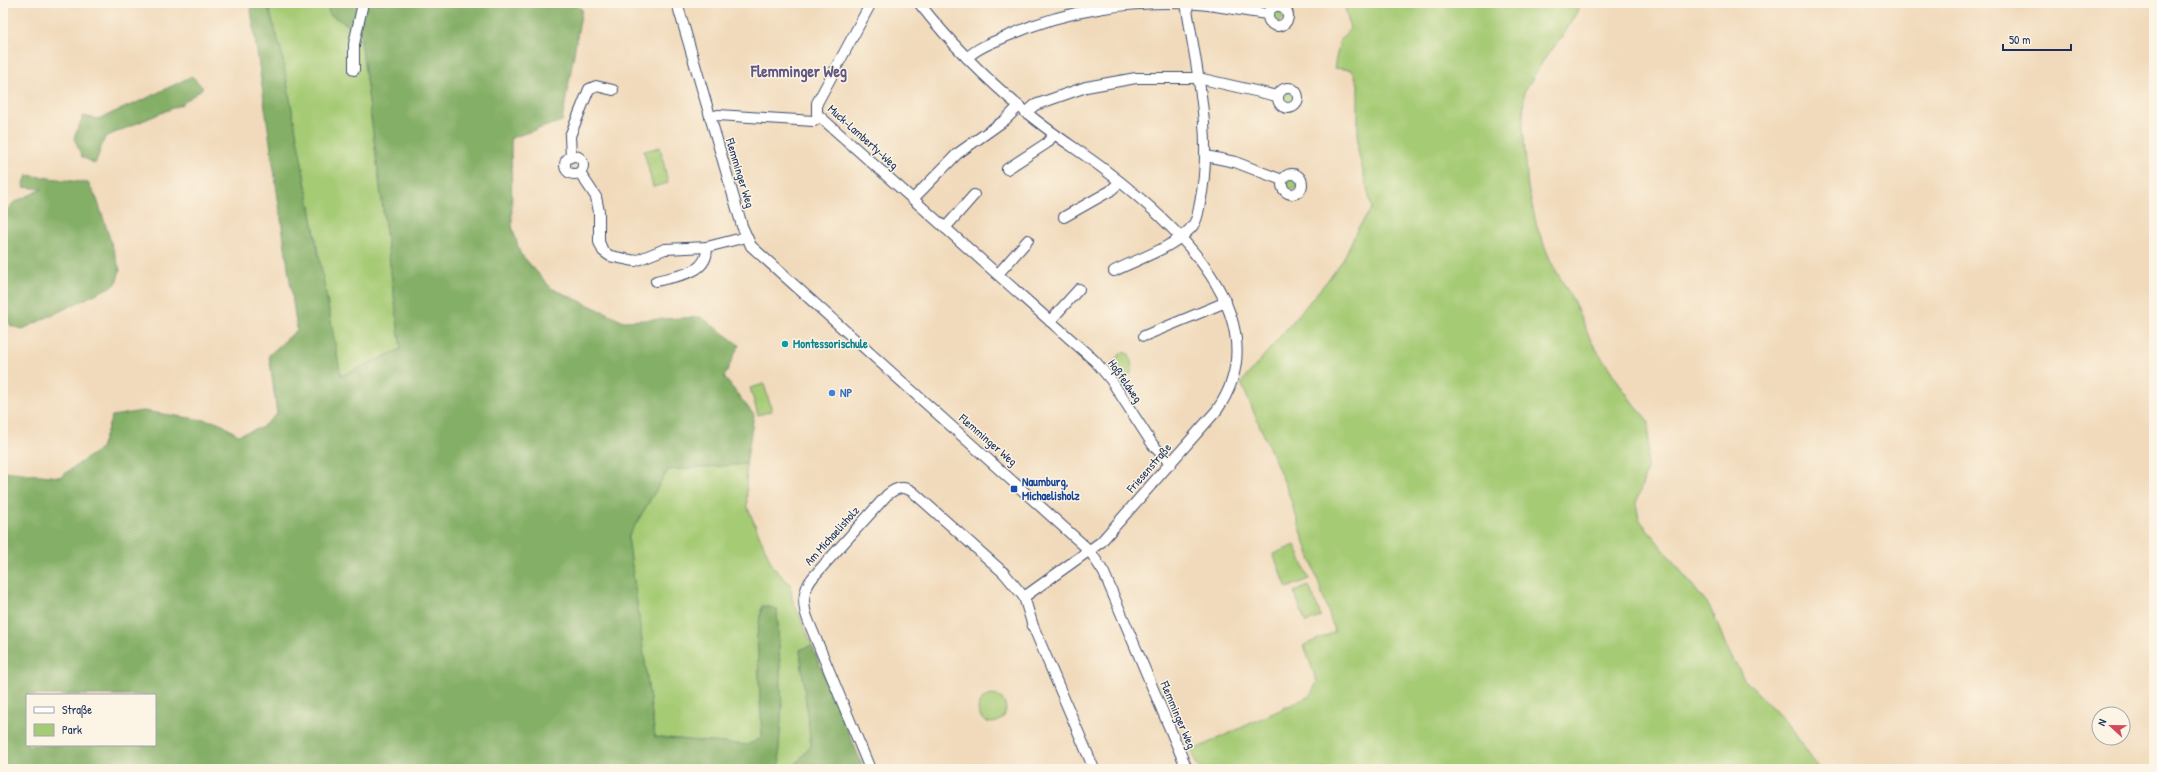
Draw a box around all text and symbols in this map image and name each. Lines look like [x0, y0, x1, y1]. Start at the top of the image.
scale bar [2003, 26, 2071, 52]
text: 50 m [2009, 31, 2030, 48]
district label: Flemminger Weg [750, 60, 847, 83]
street label: Muck-Lamberty-Weg [824, 100, 902, 173]
street label: Flemminger Weg [722, 135, 759, 210]
place label: Montessorischule [793, 335, 868, 352]
marker: Montessorischule [780, 339, 790, 349]
street label: Hoßfeldweg [1104, 356, 1147, 406]
place label: NP [840, 384, 852, 401]
marker: NP [827, 388, 837, 398]
street label: Flemminger Weg [955, 409, 1021, 470]
street label: Friesenstraße [1122, 439, 1175, 497]
place label: Naumburg, Michaelisholz [1022, 473, 1081, 504]
marker: Naumburg, Michaelisholz [1009, 484, 1019, 494]
street label: Am Michaelisholz [800, 502, 863, 569]
street label: Flemminger Weg [1156, 677, 1200, 751]
legend [26, 694, 156, 746]
text: Straße [62, 701, 92, 718]
north arrow [2091, 706, 2131, 746]
text: N [2094, 717, 2109, 728]
text: Park [62, 721, 82, 738]

